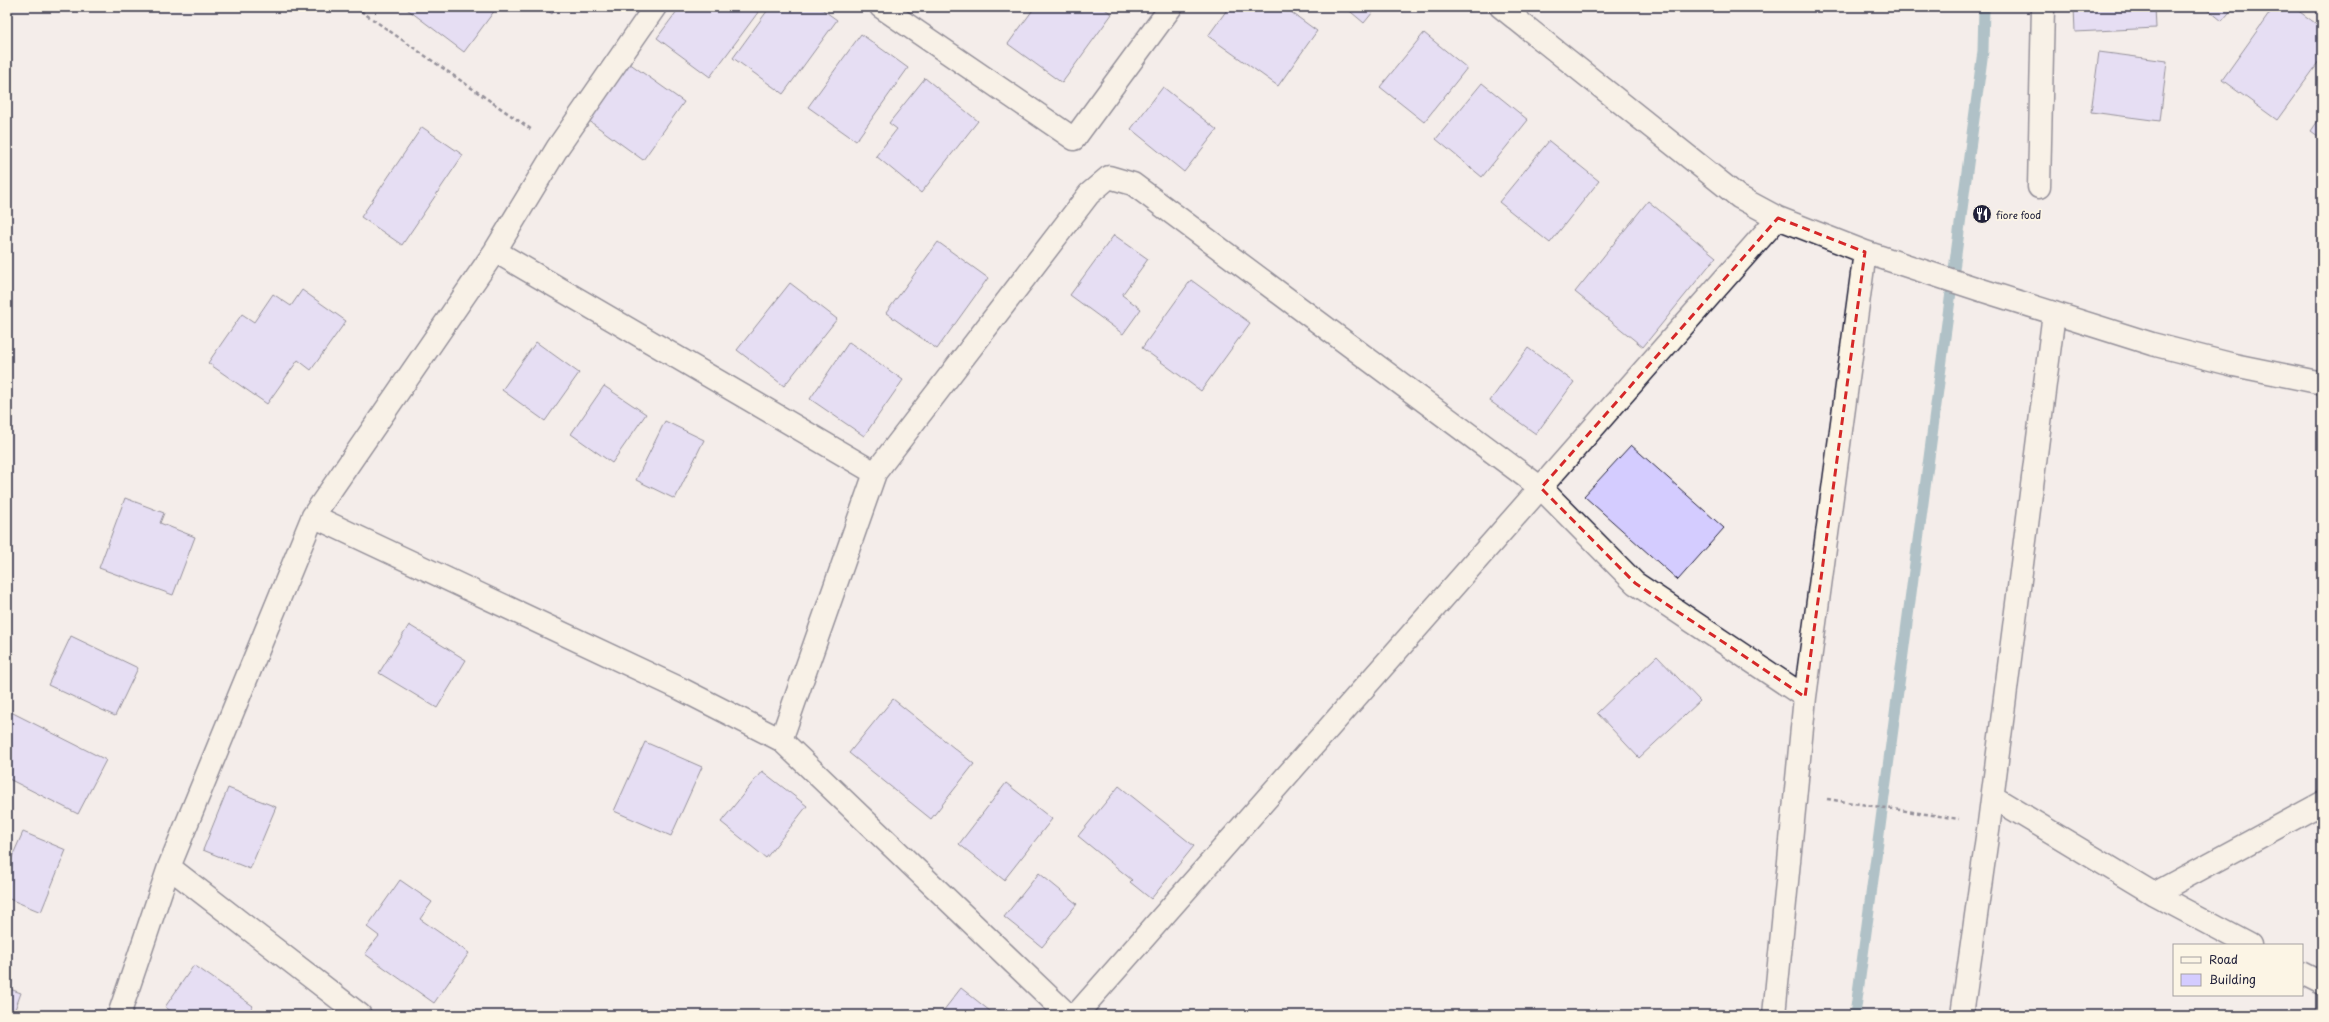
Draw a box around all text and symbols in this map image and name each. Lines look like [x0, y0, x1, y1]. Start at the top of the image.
restaurant icon: fiore food [1971, 203, 1993, 225]
place label: fiore food [1996, 207, 2041, 222]
legend [2173, 944, 2303, 996]
text: Road [2209, 950, 2238, 968]
text: Building [2209, 970, 2256, 988]

